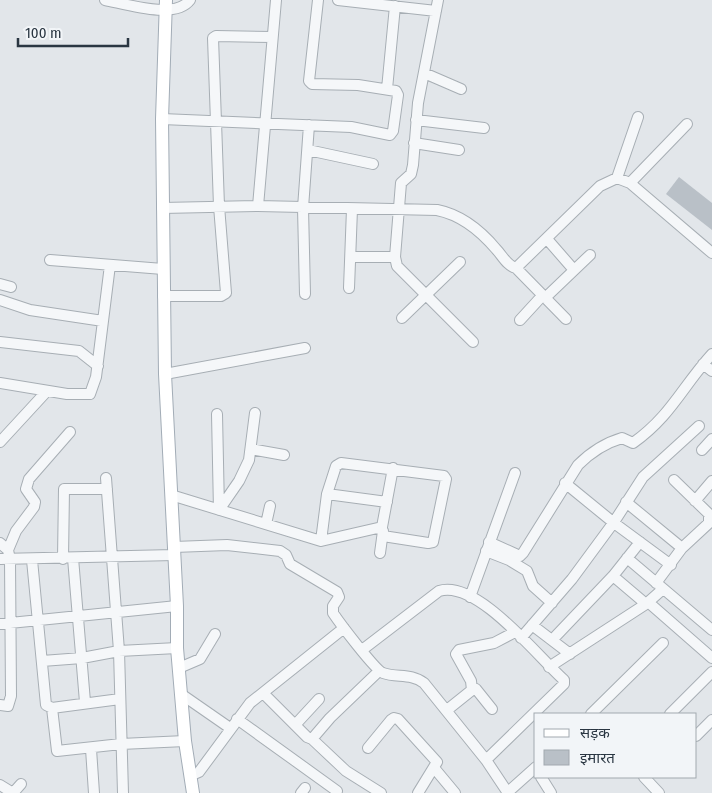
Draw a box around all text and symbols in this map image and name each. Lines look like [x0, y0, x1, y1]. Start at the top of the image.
scale bar [18, 15, 128, 47]
text: 100 m [25, 24, 62, 42]
legend [534, 713, 697, 778]
text: सड़क [580, 724, 610, 742]
text: इमारत [580, 749, 615, 767]

